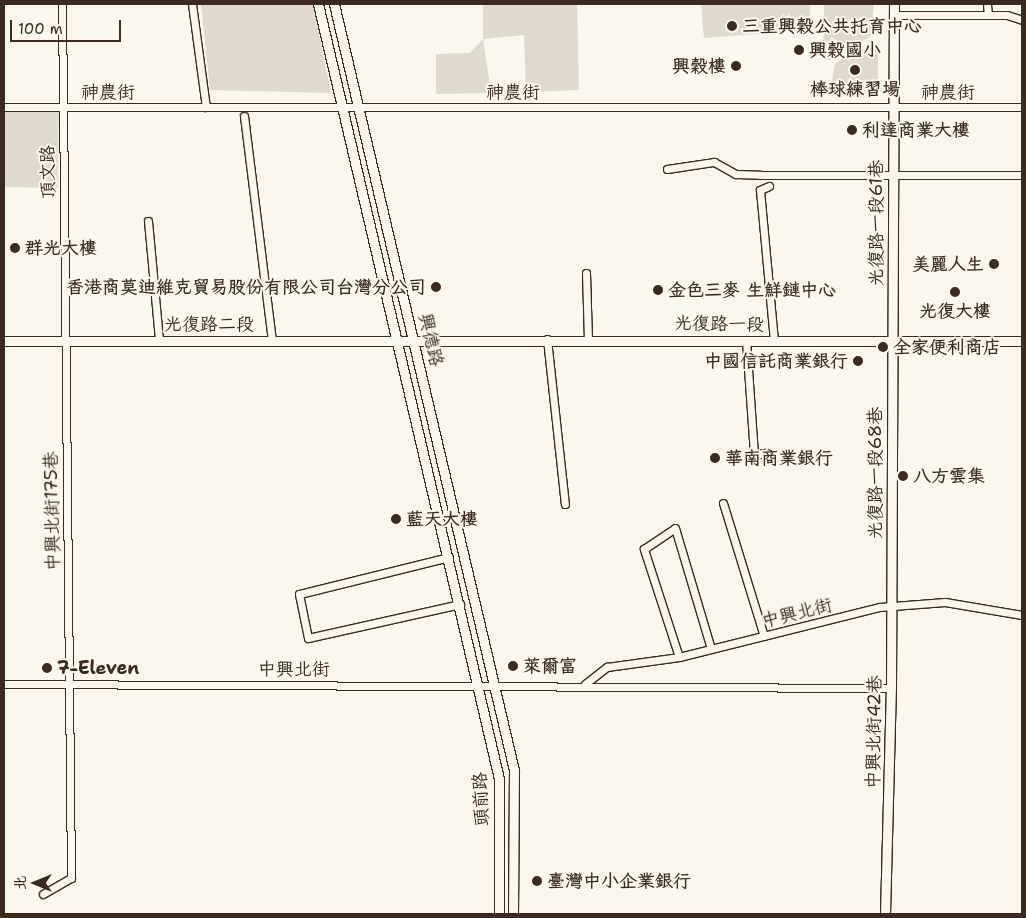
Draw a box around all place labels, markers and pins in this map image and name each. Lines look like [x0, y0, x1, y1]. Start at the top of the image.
place label: 三重興穀公共托育中心 [742, 15, 922, 37]
marker: 三重興穀公共托育中心 [726, 20, 738, 32]
place label: 興穀國小 [809, 39, 881, 61]
marker: 興穀國小 [793, 44, 805, 56]
place label: 興穀樓 [672, 55, 726, 77]
marker: 興穀樓 [730, 60, 742, 72]
marker: 棒球練習場 [849, 64, 861, 76]
place label: 棒球練習場 [810, 78, 900, 100]
place label: 利達商業大樓 [862, 119, 970, 141]
marker: 利達商業大樓 [846, 124, 858, 136]
place label: 群光大樓 [25, 237, 97, 259]
marker: 群光大樓 [9, 242, 21, 254]
place label: 美麗人生 [912, 253, 984, 275]
marker: 美麗人生 [988, 258, 1000, 270]
place label: 香港商莫迪維克貿易股份有限公司台灣分公司 [66, 276, 426, 298]
place label: 金色三麥 生鮮鏈中心 [668, 279, 836, 301]
marker: 香港商莫迪維克貿易股份有限公司台灣分公司 [430, 281, 442, 293]
marker: 金色三麥 生鮮鏈中心 [652, 284, 664, 296]
marker: 光復大樓 [949, 286, 961, 298]
place label: 光復大樓 [919, 300, 991, 322]
place label: 全家便利商店 [893, 336, 1001, 358]
marker: 全家便利商店 [877, 341, 889, 353]
place label: 中國信託商業銀行 [704, 350, 848, 372]
marker: 中國信託商業銀行 [852, 355, 864, 367]
place label: 華南商業銀行 [725, 447, 833, 469]
marker: 華南商業銀行 [709, 452, 721, 464]
place label: 八方雲集 [913, 465, 985, 487]
marker: 八方雲集 [897, 470, 909, 482]
place label: 藍天大樓 [406, 508, 478, 530]
marker: 藍天大樓 [390, 513, 402, 525]
place label: 萊爾富 [523, 655, 577, 677]
place label: 7-Eleven [57, 657, 139, 679]
marker: 萊爾富 [507, 660, 519, 672]
marker: 7-Eleven [41, 662, 53, 674]
place label: 臺灣中小企業銀行 [547, 870, 691, 892]
marker: 臺灣中小企業銀行 [531, 875, 543, 887]

